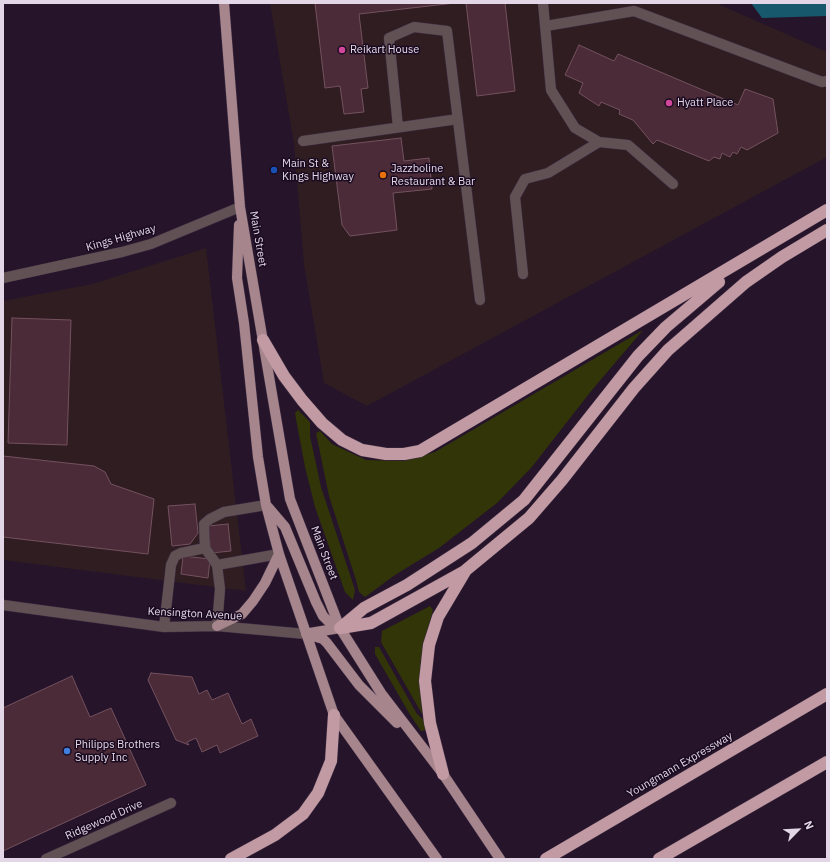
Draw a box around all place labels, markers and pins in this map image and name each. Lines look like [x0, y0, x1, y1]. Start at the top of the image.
place label: Reikart House [350, 43, 419, 57]
marker: Reikart House [337, 45, 347, 55]
place label: Hyatt Place [677, 96, 733, 110]
marker: Hyatt Place [664, 98, 674, 108]
place label: Main St & Kings Highway [282, 157, 354, 183]
place label: Jazzboline Restaurant & Bar [391, 162, 475, 188]
marker: Main St & Kings Highway [269, 165, 279, 175]
marker: Jazzboline Restaurant & Bar [378, 170, 388, 180]
place label: Philipps Brothers Supply Inc [75, 738, 160, 764]
marker: Philipps Brothers Supply Inc [62, 746, 72, 756]

